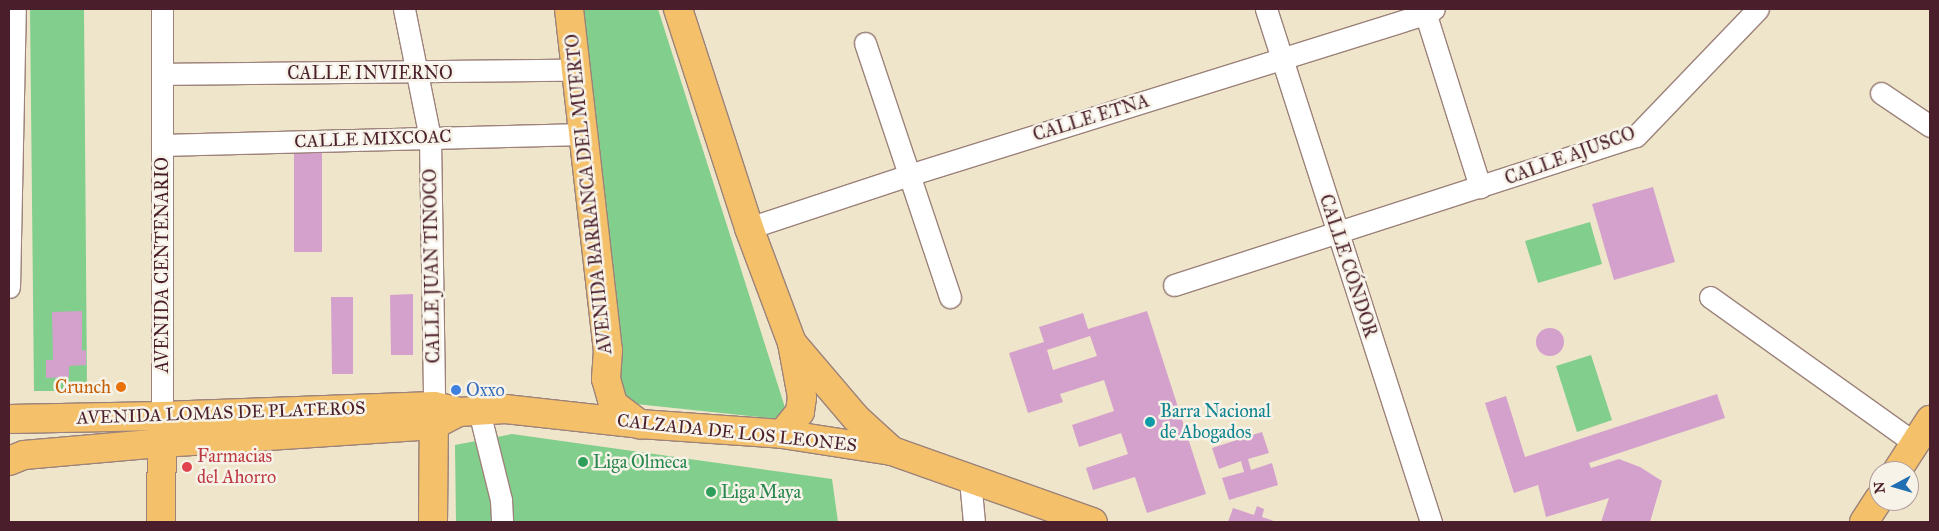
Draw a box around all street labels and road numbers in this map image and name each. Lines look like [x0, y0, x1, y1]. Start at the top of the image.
street label: AVENIDA BARRANCA DEL MUERTO [561, 33, 617, 355]
street label: CALLE INVIERNO [287, 62, 453, 84]
street label: CALLE ETNA [1030, 90, 1152, 146]
street label: CALLE AJUSCO [1502, 122, 1638, 190]
street label: CALLE MIXCOAC [294, 125, 452, 153]
street label: AVENIDA CENTENARIO [151, 157, 173, 373]
street label: CALLE JUAN TINOCO [420, 168, 444, 364]
street label: CALLE CÓNDOR [1315, 192, 1381, 340]
street label: AVENIDA LOMAS DE PLATEROS [76, 397, 366, 429]
street label: CALZADA DE LOS LEONES [616, 410, 858, 456]

